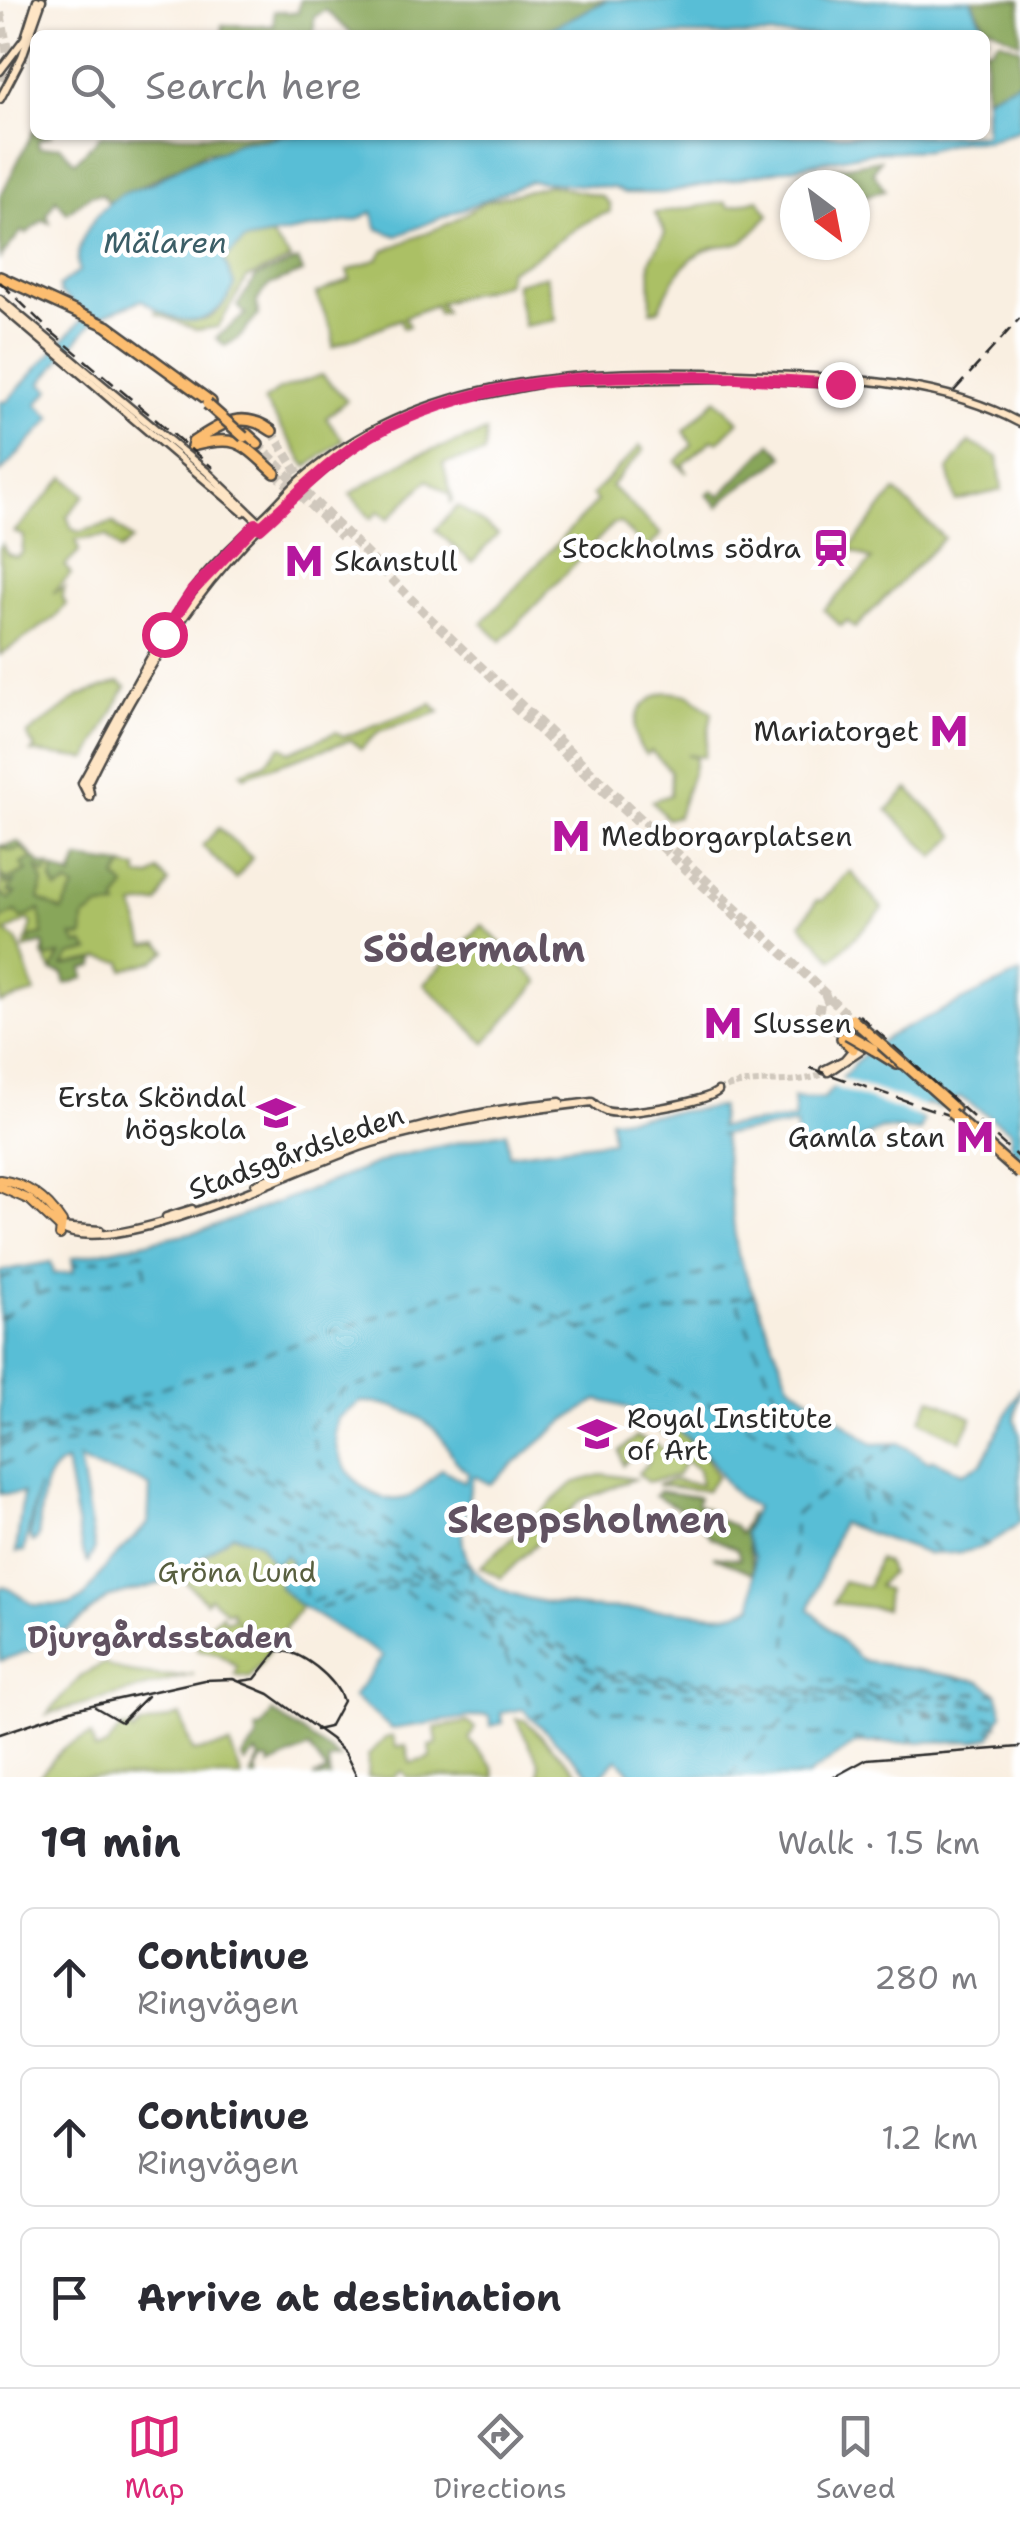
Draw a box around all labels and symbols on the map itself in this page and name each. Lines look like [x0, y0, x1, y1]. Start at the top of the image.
north arrow [780, 170, 870, 260]
water label: Mälaren [103, 222, 227, 263]
route end [818, 362, 864, 408]
station icon: Stockholms södra [810, 527, 852, 569]
place label: Stockholms södra [562, 529, 801, 567]
metro station icon: Skanstull [283, 540, 325, 582]
place label: Skanstull [334, 542, 458, 580]
route start [142, 612, 188, 658]
metro station icon: Mariatorget [928, 710, 970, 752]
place label: Mariatorget [754, 712, 919, 750]
metro station icon: Medborgarplatsen [550, 815, 592, 857]
place label: Medborgarplatsen [601, 817, 852, 855]
district label: Södermalm [363, 923, 585, 974]
metro station icon: Slussen [702, 1002, 744, 1044]
place label: Slussen [753, 1004, 852, 1042]
place label: Ersta Sköndal högskola [58, 1078, 247, 1148]
school or university icon: Ersta Sköndal högskola [255, 1092, 297, 1134]
street label: Stadsgårdsleden [183, 1095, 409, 1209]
metro station icon: Gamla stan [954, 1116, 996, 1158]
place label: Gamla stan [788, 1118, 945, 1156]
place label: Royal Institute of Art [627, 1399, 833, 1469]
school or university icon: Royal Institute of Art [576, 1413, 618, 1455]
district label: Skeppsholmen [447, 1494, 727, 1545]
park label: Gröna Lund [158, 1553, 316, 1591]
district label: Djurgårdsstaden [28, 1617, 292, 1658]

